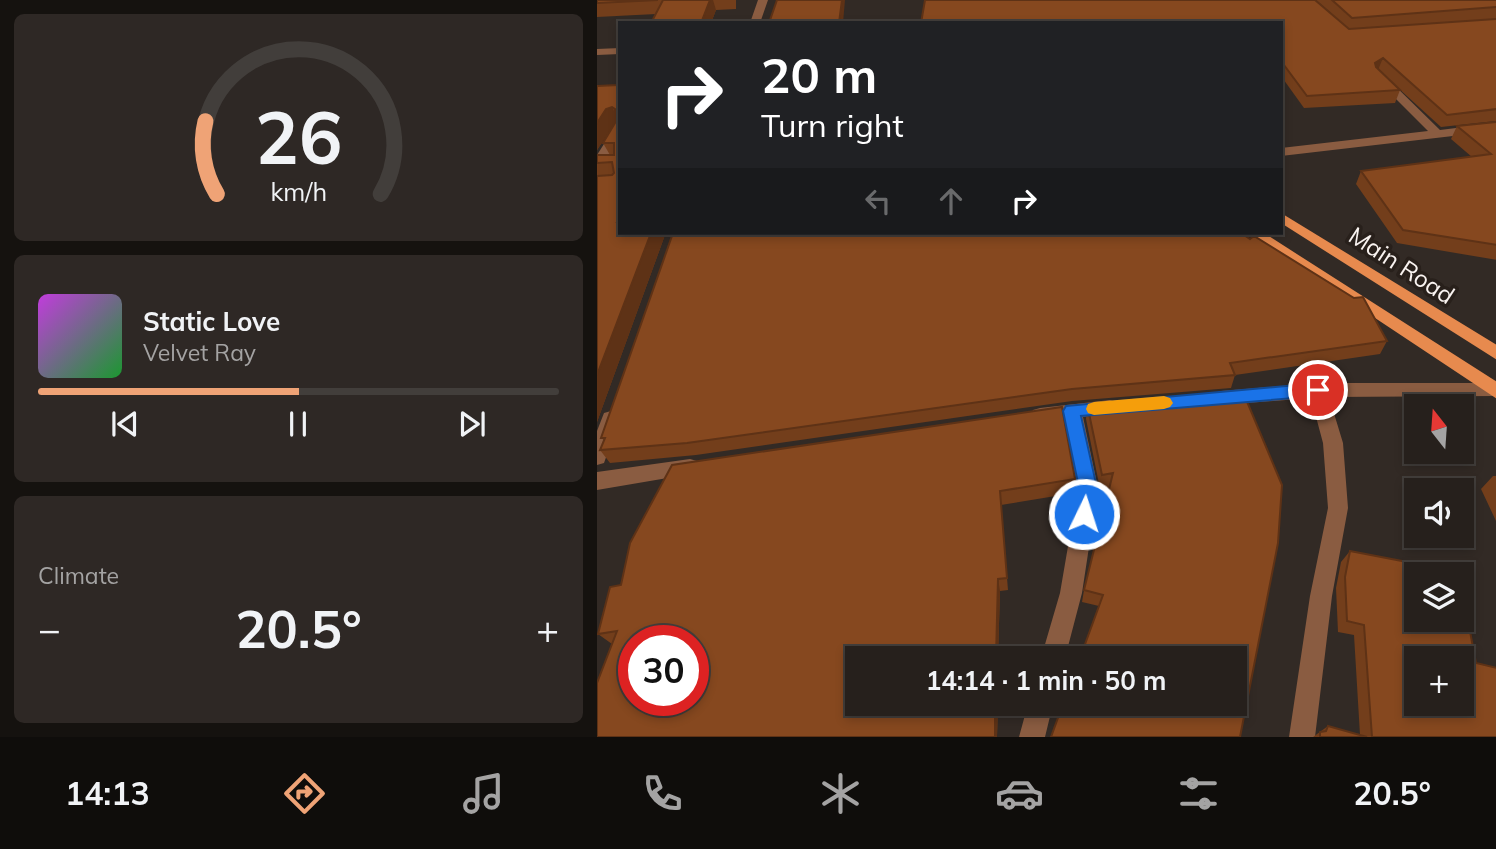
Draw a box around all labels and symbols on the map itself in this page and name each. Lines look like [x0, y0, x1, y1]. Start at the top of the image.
street label: Main Road [1344, 220, 1460, 310]
pin [1288, 360, 1348, 420]
north arrow [1404, 394, 1474, 464]
position arrow [1047, 477, 1121, 551]
speed limit sign: 30 [618, 625, 709, 716]

